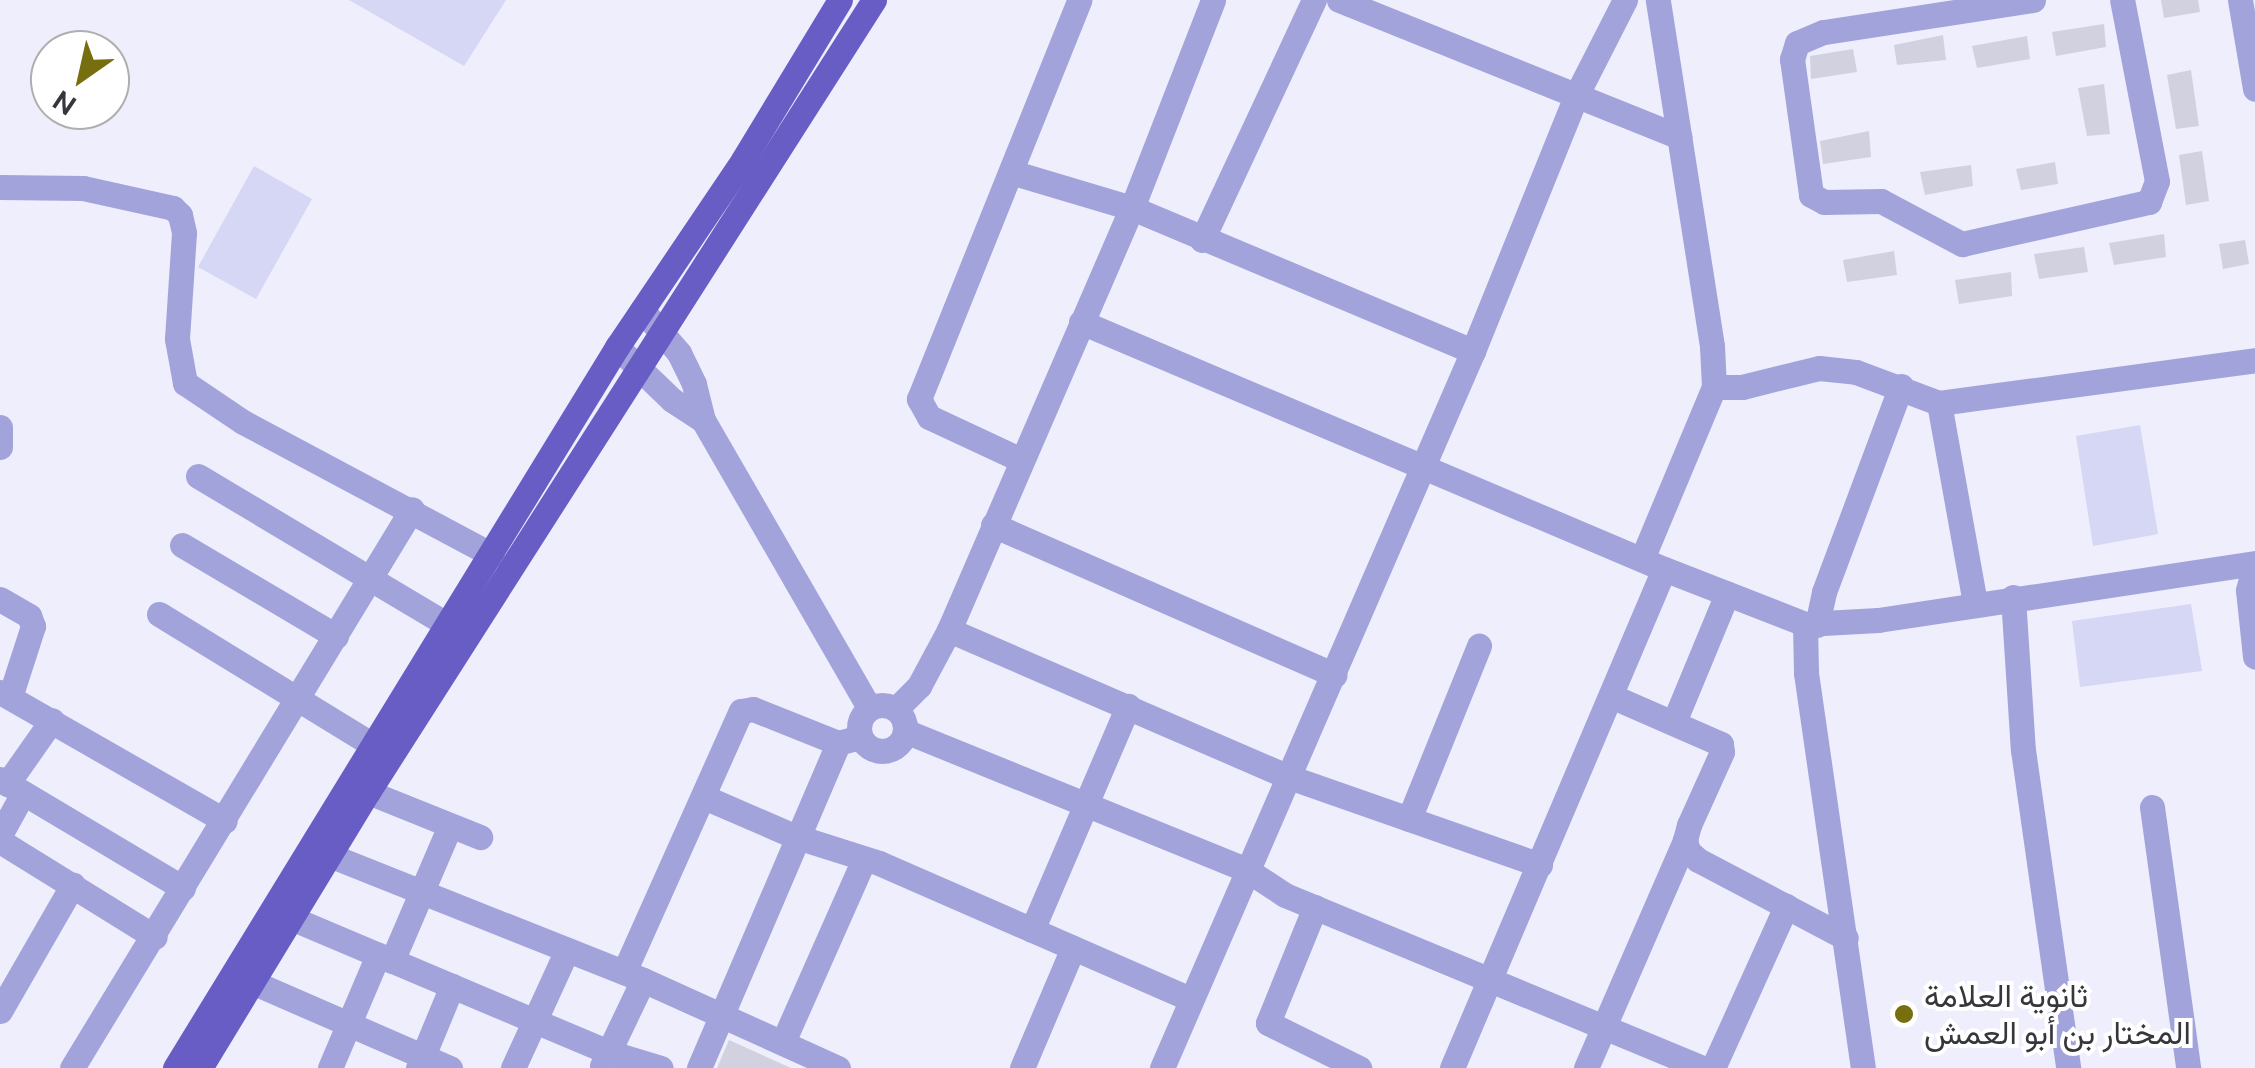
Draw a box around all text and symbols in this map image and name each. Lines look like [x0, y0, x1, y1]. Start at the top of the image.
north arrow [30, 30, 130, 130]
text: N [47, 85, 81, 122]
place label: ثانوية العلامة المختار بن أبو العمش [1924, 977, 2191, 1052]
marker: ثانوية العلامة المختار بن أبو العمش [1893, 1003, 1915, 1025]

